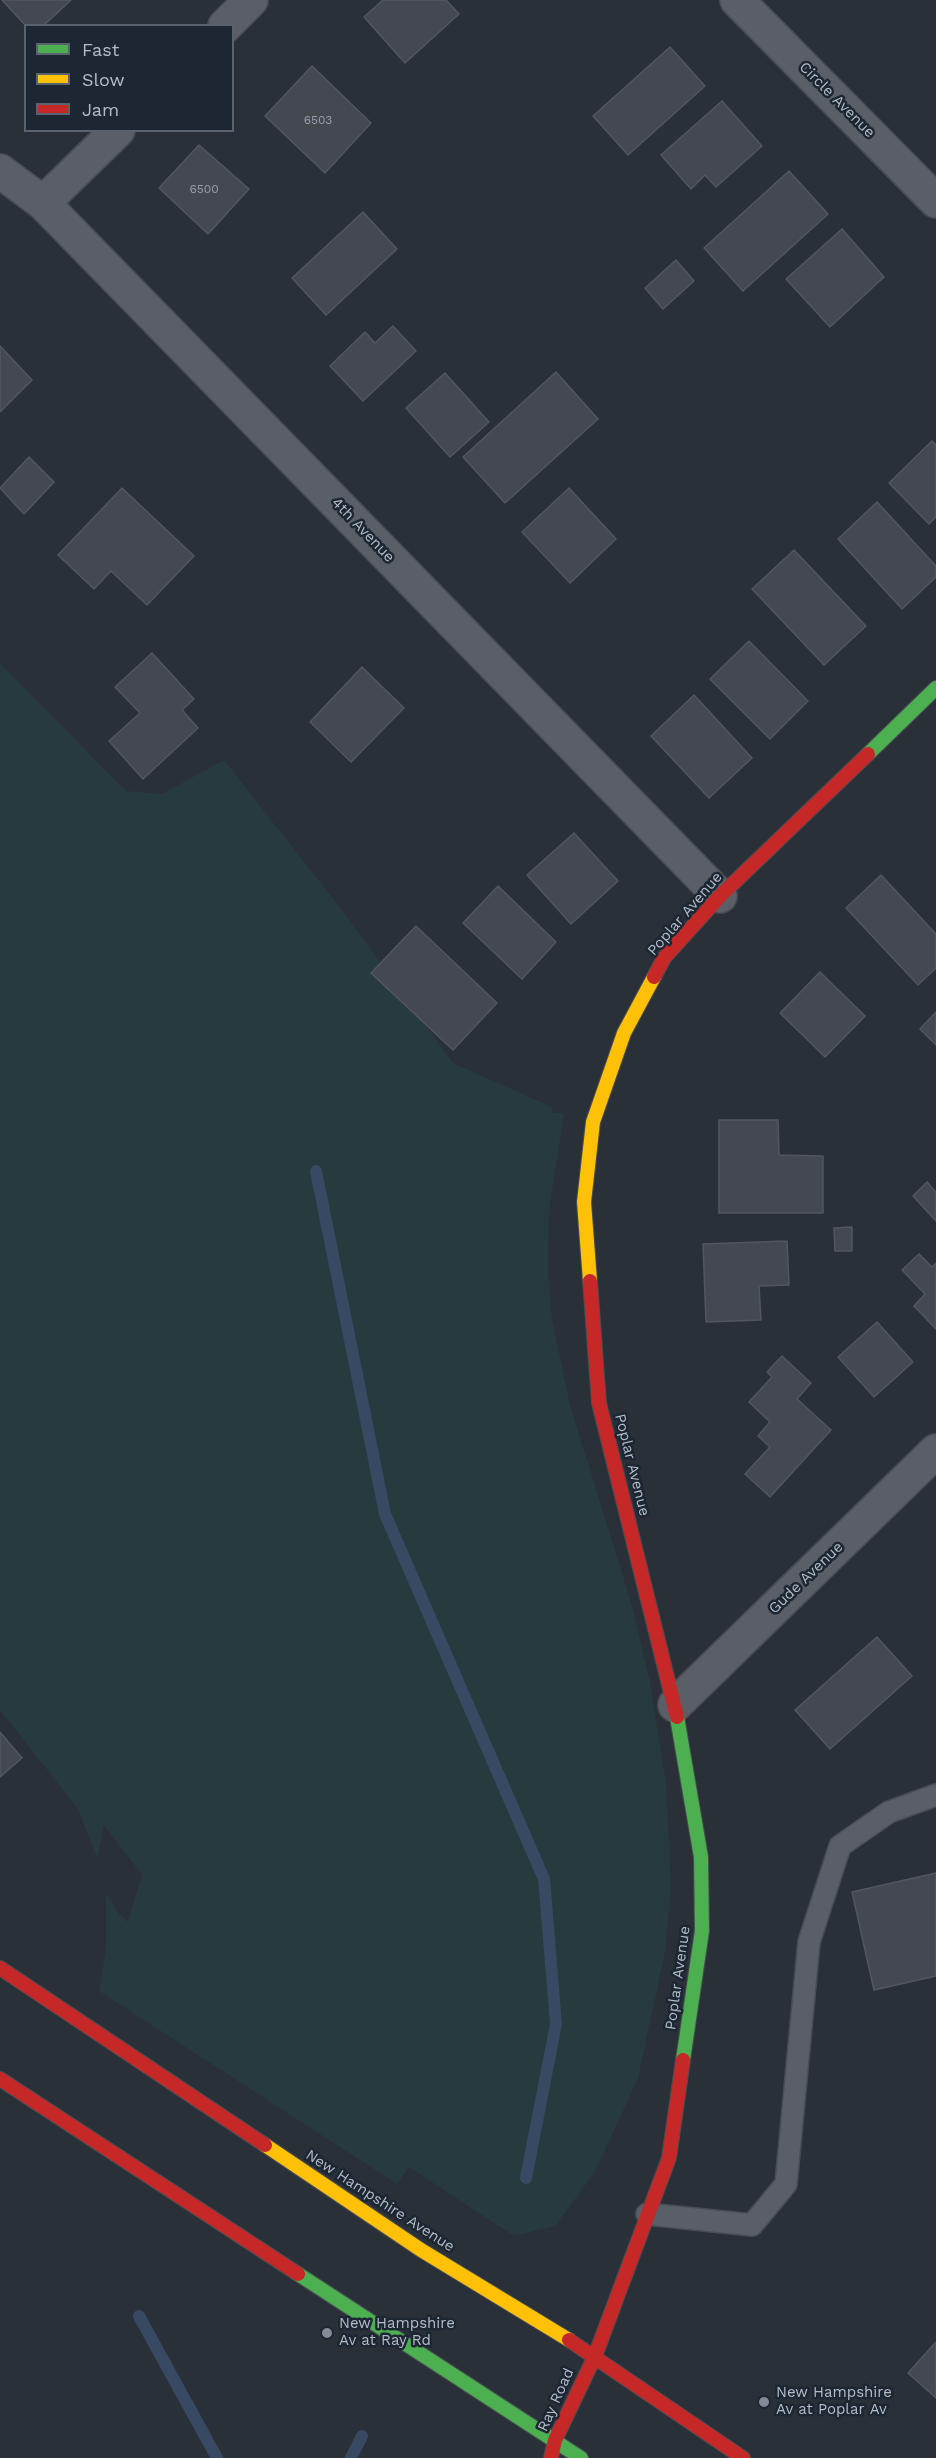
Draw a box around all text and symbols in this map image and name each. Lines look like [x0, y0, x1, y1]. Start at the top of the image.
legend [24, 24, 234, 132]
text: Fast [82, 39, 119, 60]
street label: Circle Avenue [795, 58, 879, 142]
text: Slow [82, 69, 125, 90]
text: Jam [82, 99, 119, 120]
house number: 6503 [304, 113, 332, 127]
house number: 6500 [189, 182, 219, 196]
street label: 4th Avenue [328, 494, 398, 566]
street label: Poplar Avenue [644, 869, 726, 959]
street label: Poplar Avenue [611, 1412, 653, 1518]
street label: Gude Avenue [765, 1538, 847, 1618]
street label: Poplar Avenue [662, 1925, 694, 2031]
street label: New Hampshire Avenue [302, 2146, 458, 2256]
place label: New Hampshire Av at Ray Rd [339, 2315, 455, 2350]
marker: New Hampshire Av at Ray Rd [320, 2326, 334, 2340]
street label: Ray Road [534, 2366, 578, 2434]
place label: New Hampshire Av at Poplar Av [776, 2384, 892, 2419]
marker: New Hampshire Av at Poplar Av [757, 2395, 771, 2409]

